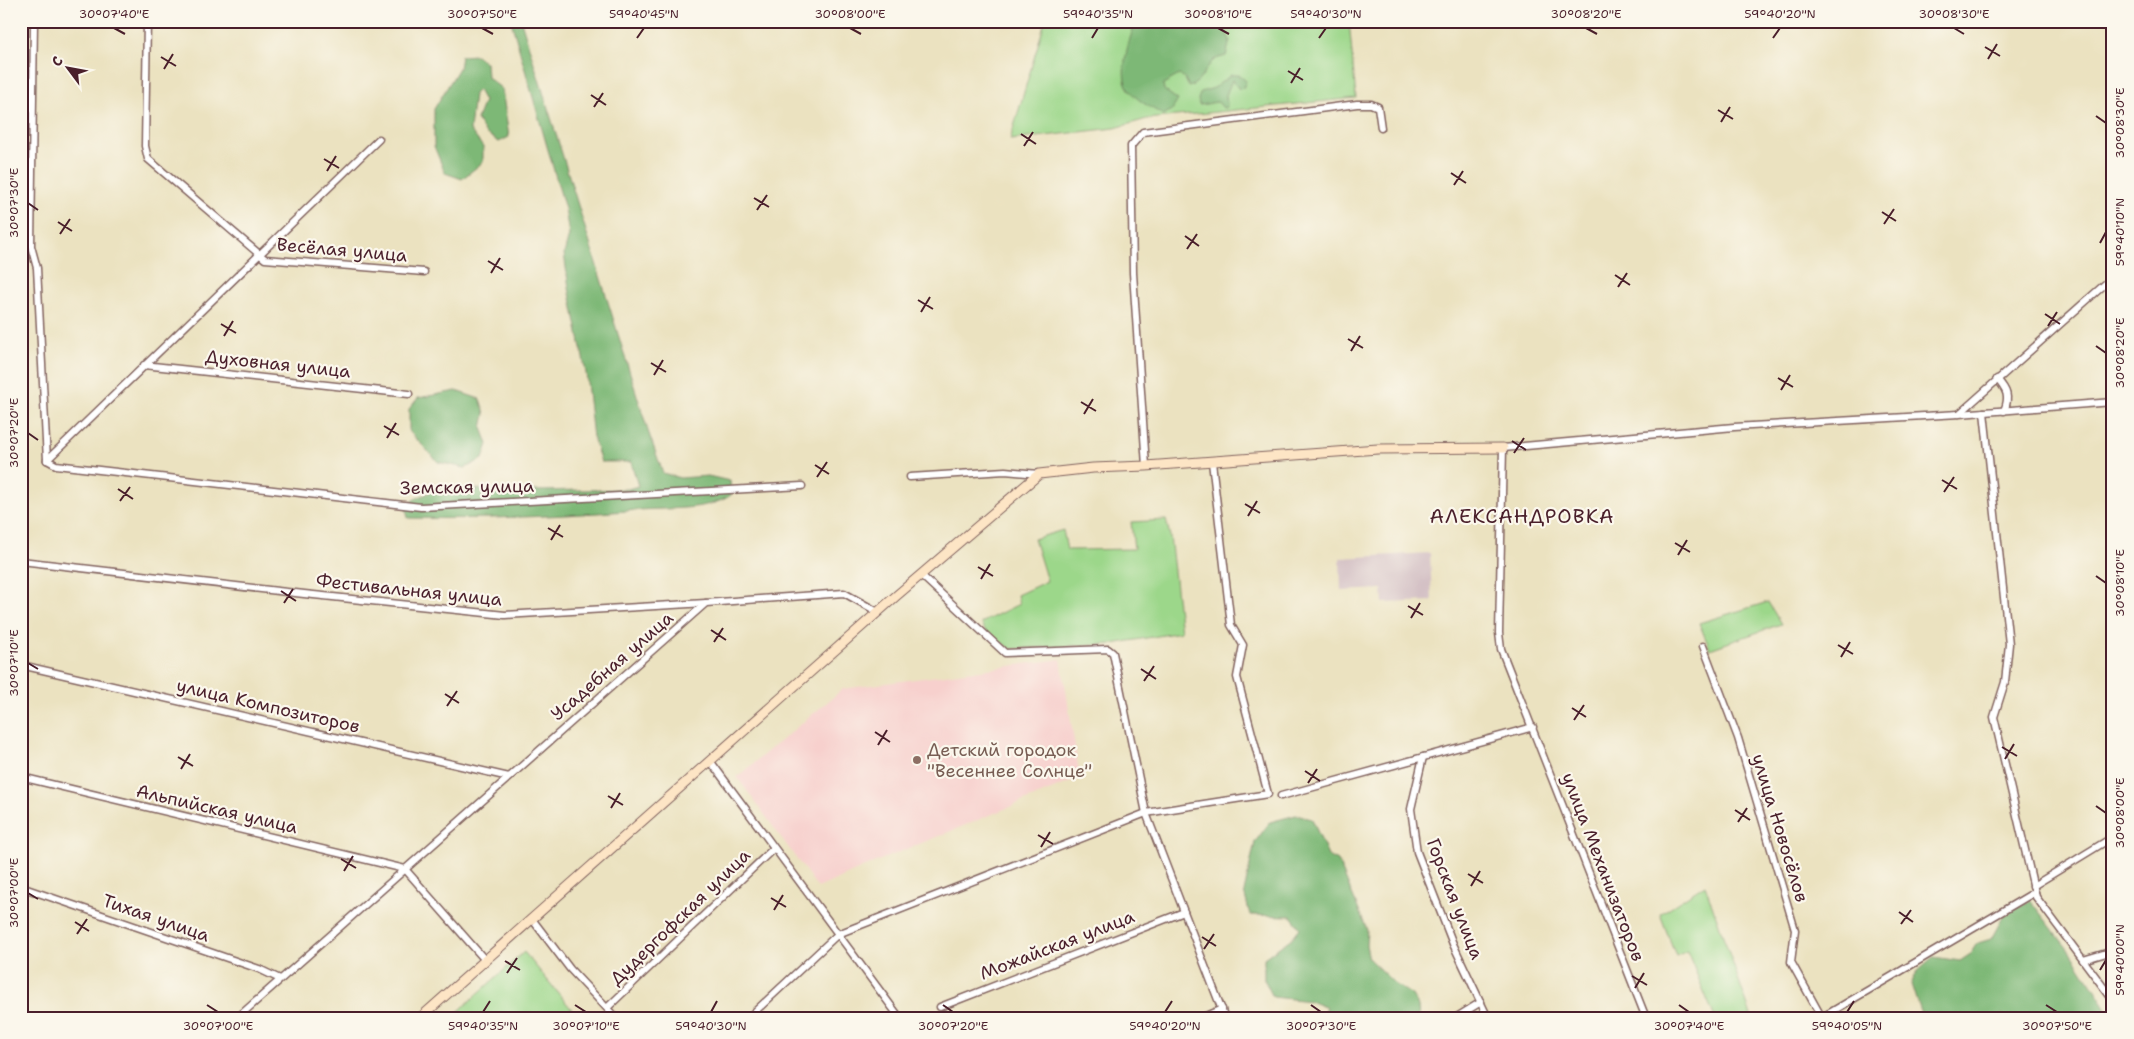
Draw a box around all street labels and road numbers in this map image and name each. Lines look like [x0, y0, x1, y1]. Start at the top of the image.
street label: Весёлая улица [276, 232, 408, 268]
street label: Духовная улица [204, 344, 352, 384]
street label: Земская улица [400, 474, 534, 500]
street label: Фестивальная улица [315, 568, 503, 612]
street label: Усадебная улица [546, 606, 678, 726]
street label: улица Композиторов [174, 673, 362, 739]
street label: улица Новосёлов [1746, 751, 1814, 905]
street label: улица Механизаторов [1556, 769, 1650, 965]
street label: Альпийская улица [134, 779, 300, 839]
street label: Горская улица [1421, 835, 1489, 963]
street label: Дудергофская улица [604, 843, 756, 991]
street label: Тихая улица [99, 888, 213, 948]
street label: Можайская улица [976, 904, 1138, 986]

